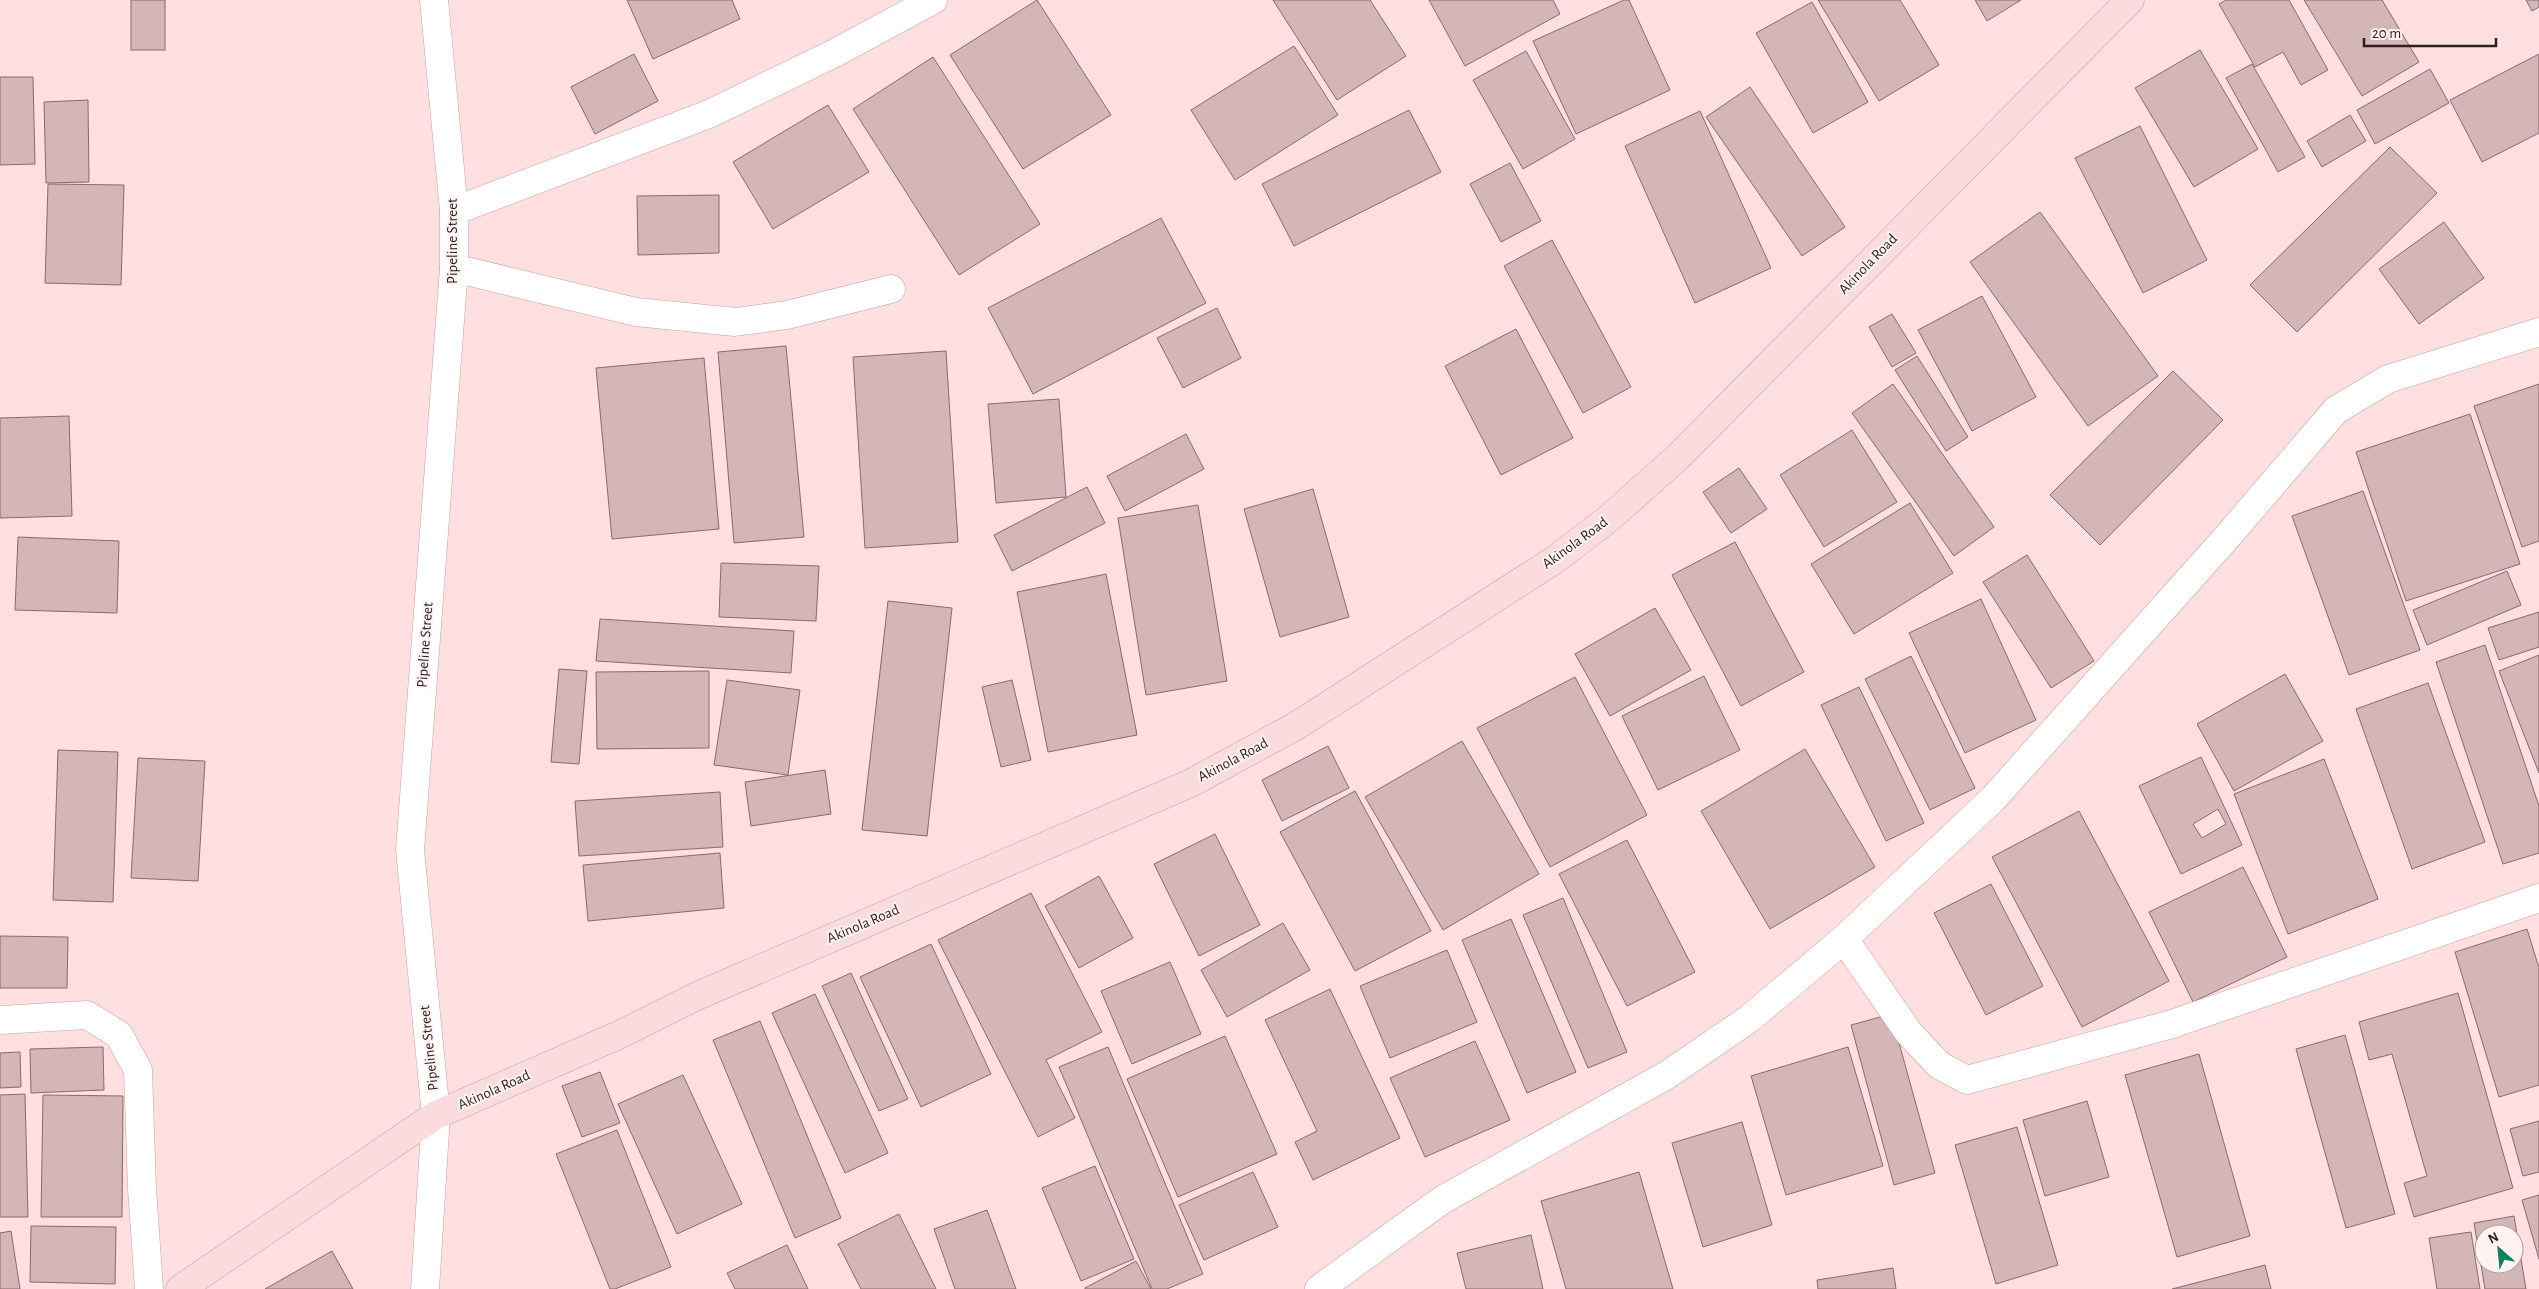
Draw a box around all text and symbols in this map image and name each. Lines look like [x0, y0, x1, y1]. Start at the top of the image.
scale bar [2364, 15, 2496, 47]
text: 20 m [2372, 26, 2401, 41]
street label: Pipeline Street [445, 198, 460, 284]
street label: Akinola Road [1836, 231, 1900, 297]
street label: Akinola Road [1539, 514, 1611, 572]
street label: Pipeline Street [415, 601, 435, 688]
street label: Akinola Road [1195, 735, 1271, 785]
street label: Akinola Road [825, 902, 902, 946]
street label: Pipeline Street [417, 1004, 441, 1091]
street label: Akinola Road [456, 1067, 533, 1113]
north arrow [2474, 1224, 2524, 1274]
text: N [2486, 1230, 2501, 1247]

